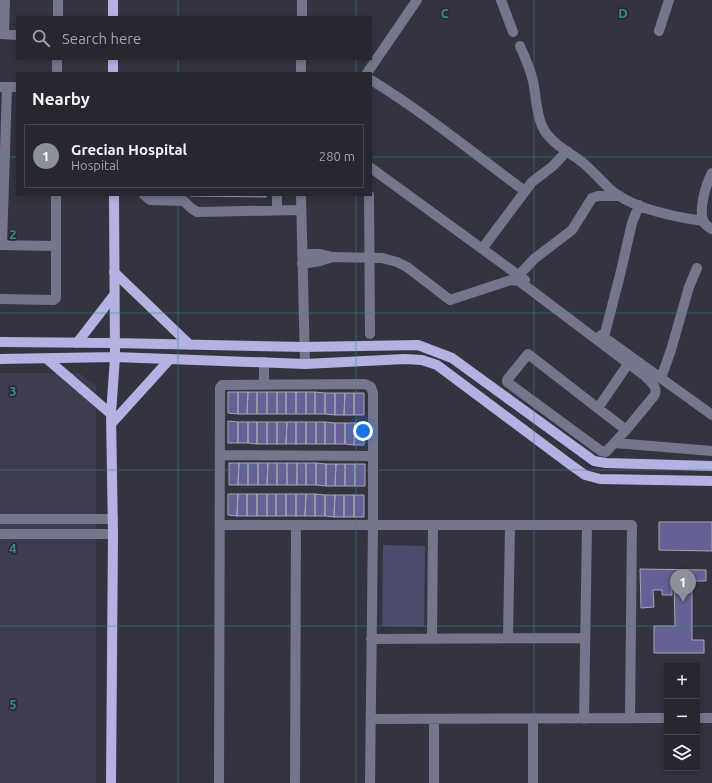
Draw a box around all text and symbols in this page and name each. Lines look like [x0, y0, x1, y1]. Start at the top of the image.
text: C [441, 6, 450, 20]
text: D [618, 6, 628, 20]
search box [16, 16, 372, 60]
icon: search [30, 27, 52, 49]
text: Search here [62, 30, 141, 47]
text: Nearby [32, 89, 90, 108]
text: Grecian Hospital [71, 141, 187, 158]
text: 1 [42, 149, 50, 163]
text: 280 m [319, 149, 355, 163]
text: Hospital [71, 158, 119, 172]
text: 2 [9, 227, 17, 241]
text: 3 [9, 384, 17, 398]
your location [353, 421, 373, 441]
text: 4 [9, 541, 17, 555]
pin: 1 [670, 569, 696, 602]
map controls [664, 663, 700, 771]
button: + [664, 663, 700, 699]
text: 5 [9, 697, 17, 711]
button: − [664, 699, 700, 735]
button: layers [664, 735, 700, 771]

